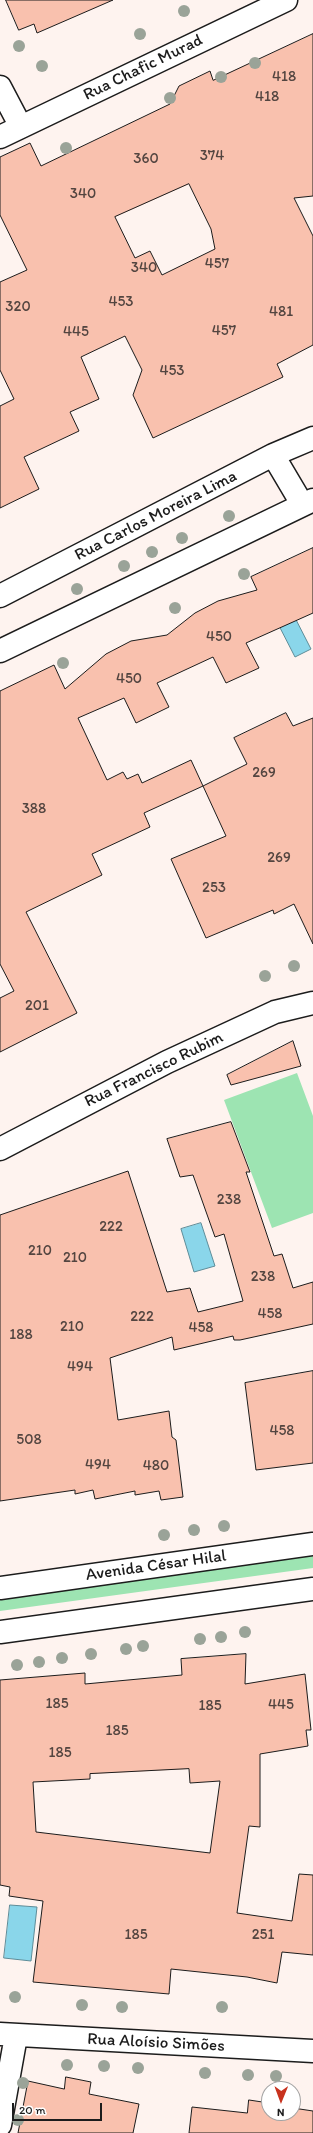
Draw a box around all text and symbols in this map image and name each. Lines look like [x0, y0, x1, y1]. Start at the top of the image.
street label: Rua Chafic Murad [80, 30, 206, 106]
house number: 418 [272, 68, 296, 86]
house number: 418 [255, 88, 279, 106]
house number: 374 [200, 147, 224, 165]
house number: 360 [133, 150, 159, 168]
house number: 340 [70, 185, 96, 203]
house number: 457 [205, 255, 229, 273]
house number: 340 [131, 259, 157, 277]
house number: 453 [108, 293, 134, 311]
house number: 320 [5, 298, 31, 316]
house number: 481 [269, 303, 293, 321]
house number: 457 [212, 322, 236, 340]
house number: 445 [63, 323, 89, 341]
house number: 453 [159, 362, 185, 380]
street label: Rua Carlos Moreira Lima [72, 466, 240, 566]
house number: 450 [206, 628, 232, 646]
house number: 450 [116, 670, 142, 688]
house number: 269 [252, 764, 276, 782]
house number: 388 [22, 800, 46, 818]
house number: 269 [267, 849, 291, 867]
house number: 253 [202, 879, 226, 897]
house number: 201 [25, 997, 49, 1015]
street label: Rua Francisco Rubim [81, 1028, 227, 1112]
house number: 238 [217, 1191, 241, 1209]
house number: 222 [99, 1218, 123, 1236]
house number: 210 [28, 1242, 52, 1260]
house number: 210 [63, 1249, 87, 1267]
house number: 238 [251, 1268, 275, 1286]
house number: 458 [257, 1305, 283, 1323]
house number: 222 [130, 1308, 154, 1326]
house number: 210 [60, 1318, 84, 1336]
house number: 458 [188, 1319, 214, 1337]
house number: 188 [9, 1326, 33, 1344]
house number: 494 [67, 1358, 93, 1376]
house number: 458 [269, 1422, 295, 1440]
house number: 508 [16, 1431, 42, 1449]
house number: 494 [85, 1456, 111, 1474]
house number: 480 [143, 1457, 169, 1475]
street label: Avenida César Hilal [84, 1546, 228, 1586]
house number: 185 [45, 1695, 69, 1713]
house number: 445 [268, 1696, 294, 1714]
house number: 185 [198, 1697, 222, 1715]
house number: 185 [105, 1722, 129, 1740]
house number: 185 [48, 1744, 72, 1762]
house number: 185 [124, 1926, 148, 1944]
house number: 251 [252, 1926, 274, 1944]
street label: Rua Aloísio Simões [87, 2029, 225, 2057]
north arrow [261, 2081, 301, 2121]
scale bar [14, 2095, 104, 2121]
text: 20 m [19, 2103, 46, 2117]
text: N [277, 2106, 285, 2119]

